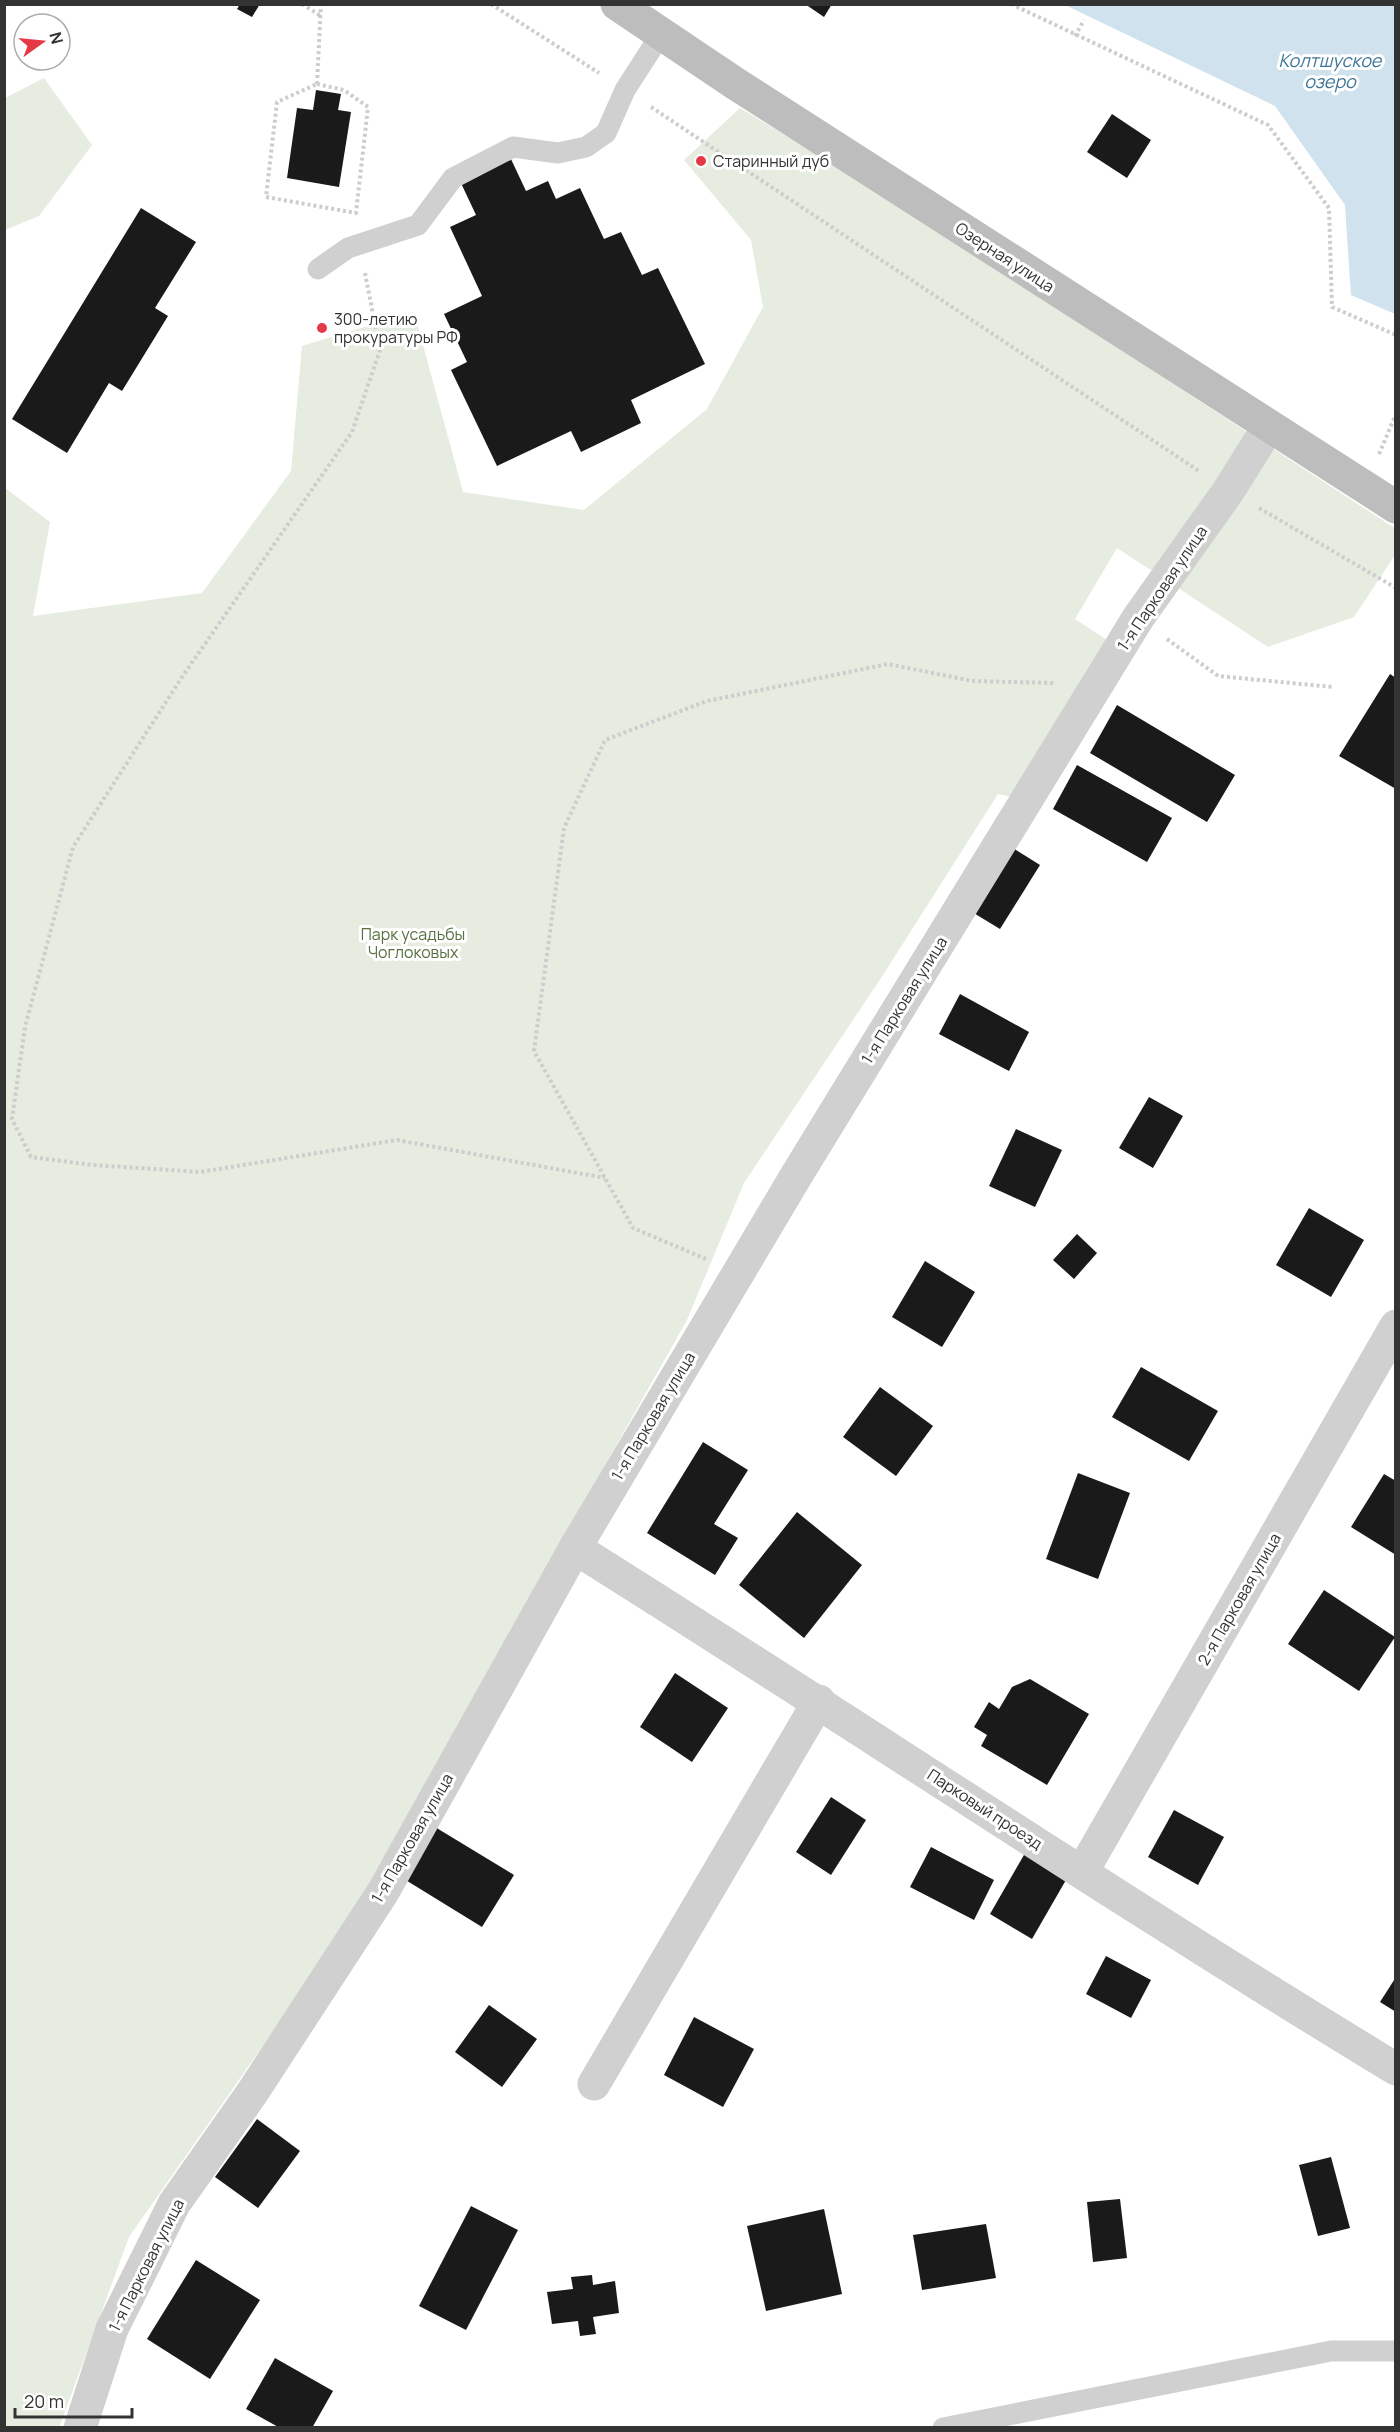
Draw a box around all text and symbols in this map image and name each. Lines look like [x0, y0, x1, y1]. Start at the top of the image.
north arrow [12, 12, 72, 72]
text: N [44, 30, 69, 47]
water label: Колтшуское озеро [1279, 48, 1383, 93]
place label: Старинный дуб [713, 150, 829, 172]
marker: Старинный дуб [694, 154, 708, 168]
street label: Озерная улица [951, 217, 1059, 297]
place label: 300-летию прокуратуры РФ [334, 308, 458, 348]
marker: 300-летию прокуратуры РФ [315, 321, 329, 335]
street label: 1-я Парковая улица [1112, 521, 1212, 655]
park label: Парк усадьбы Чоглоковых [361, 923, 465, 963]
street label: 1-я Парковая улица [856, 932, 952, 1068]
street label: 1-я Парковая улица [606, 1348, 700, 1484]
street label: 2-я Парковая улица [1192, 1529, 1286, 1669]
street label: Парковый проезд [923, 1764, 1047, 1855]
street label: 1-я Парковая улица [366, 1769, 458, 1907]
street label: 1-я Парковая улица [103, 2195, 189, 2335]
scale bar [15, 2381, 132, 2419]
text: 20 m [24, 2389, 64, 2413]

